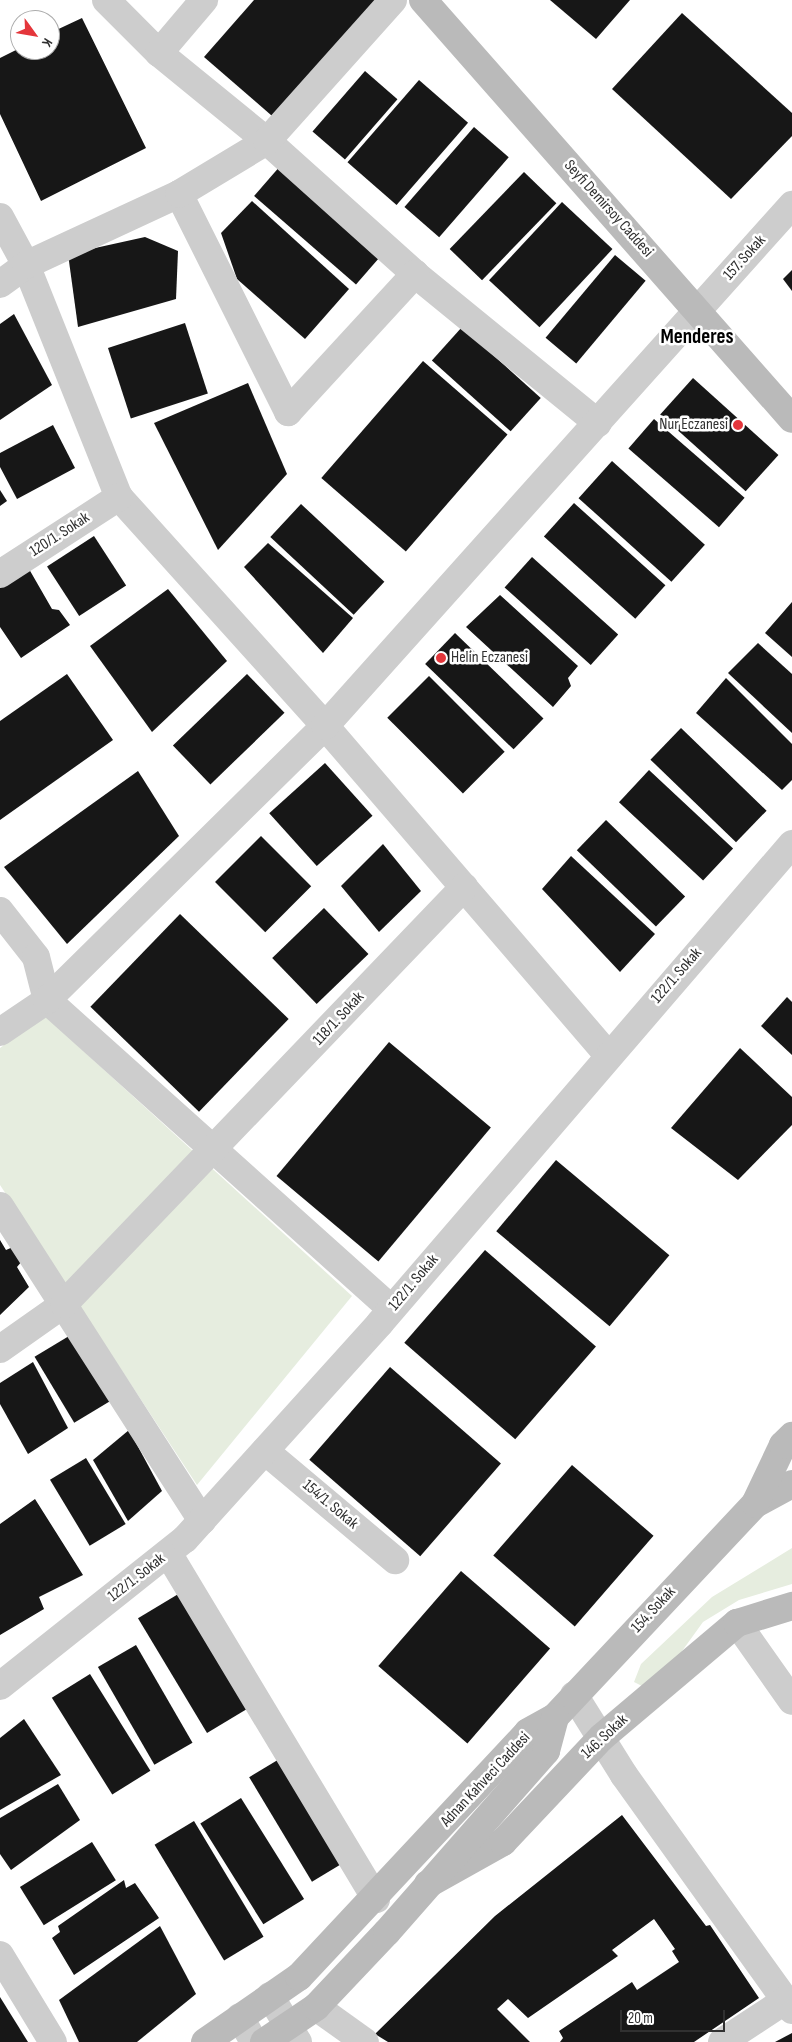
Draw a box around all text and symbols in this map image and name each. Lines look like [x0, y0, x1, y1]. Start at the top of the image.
north arrow [10, 10, 60, 60]
text: K [38, 35, 56, 50]
street label: Seyfi Demirsoy Caddesi [559, 156, 657, 262]
street label: 157. Sokak [720, 231, 770, 285]
district label: Menderes [661, 324, 733, 350]
place label: Nur Eczanesi [659, 415, 728, 435]
marker: Nur Eczanesi [732, 419, 744, 431]
street label: 120/1. Sokak [26, 509, 94, 561]
place label: Helin Eczanesi [451, 648, 528, 668]
marker: Helin Eczanesi [435, 652, 447, 664]
street label: 122/1. Sokak [648, 944, 706, 1008]
street label: 118/1. Sokak [309, 988, 369, 1050]
street label: 122/1. Sokak [385, 1251, 443, 1315]
street label: 154/1. Sokak [298, 1476, 362, 1534]
street label: 122/1. Sokak [105, 1550, 169, 1606]
street label: 154. Sokak [628, 1583, 680, 1637]
street label: 146. Sokak [578, 1711, 632, 1763]
street label: Adnan Kahveci Caddesi [437, 1729, 535, 1831]
scale bar [622, 2000, 727, 2032]
text: 20 m [628, 2009, 653, 2028]

